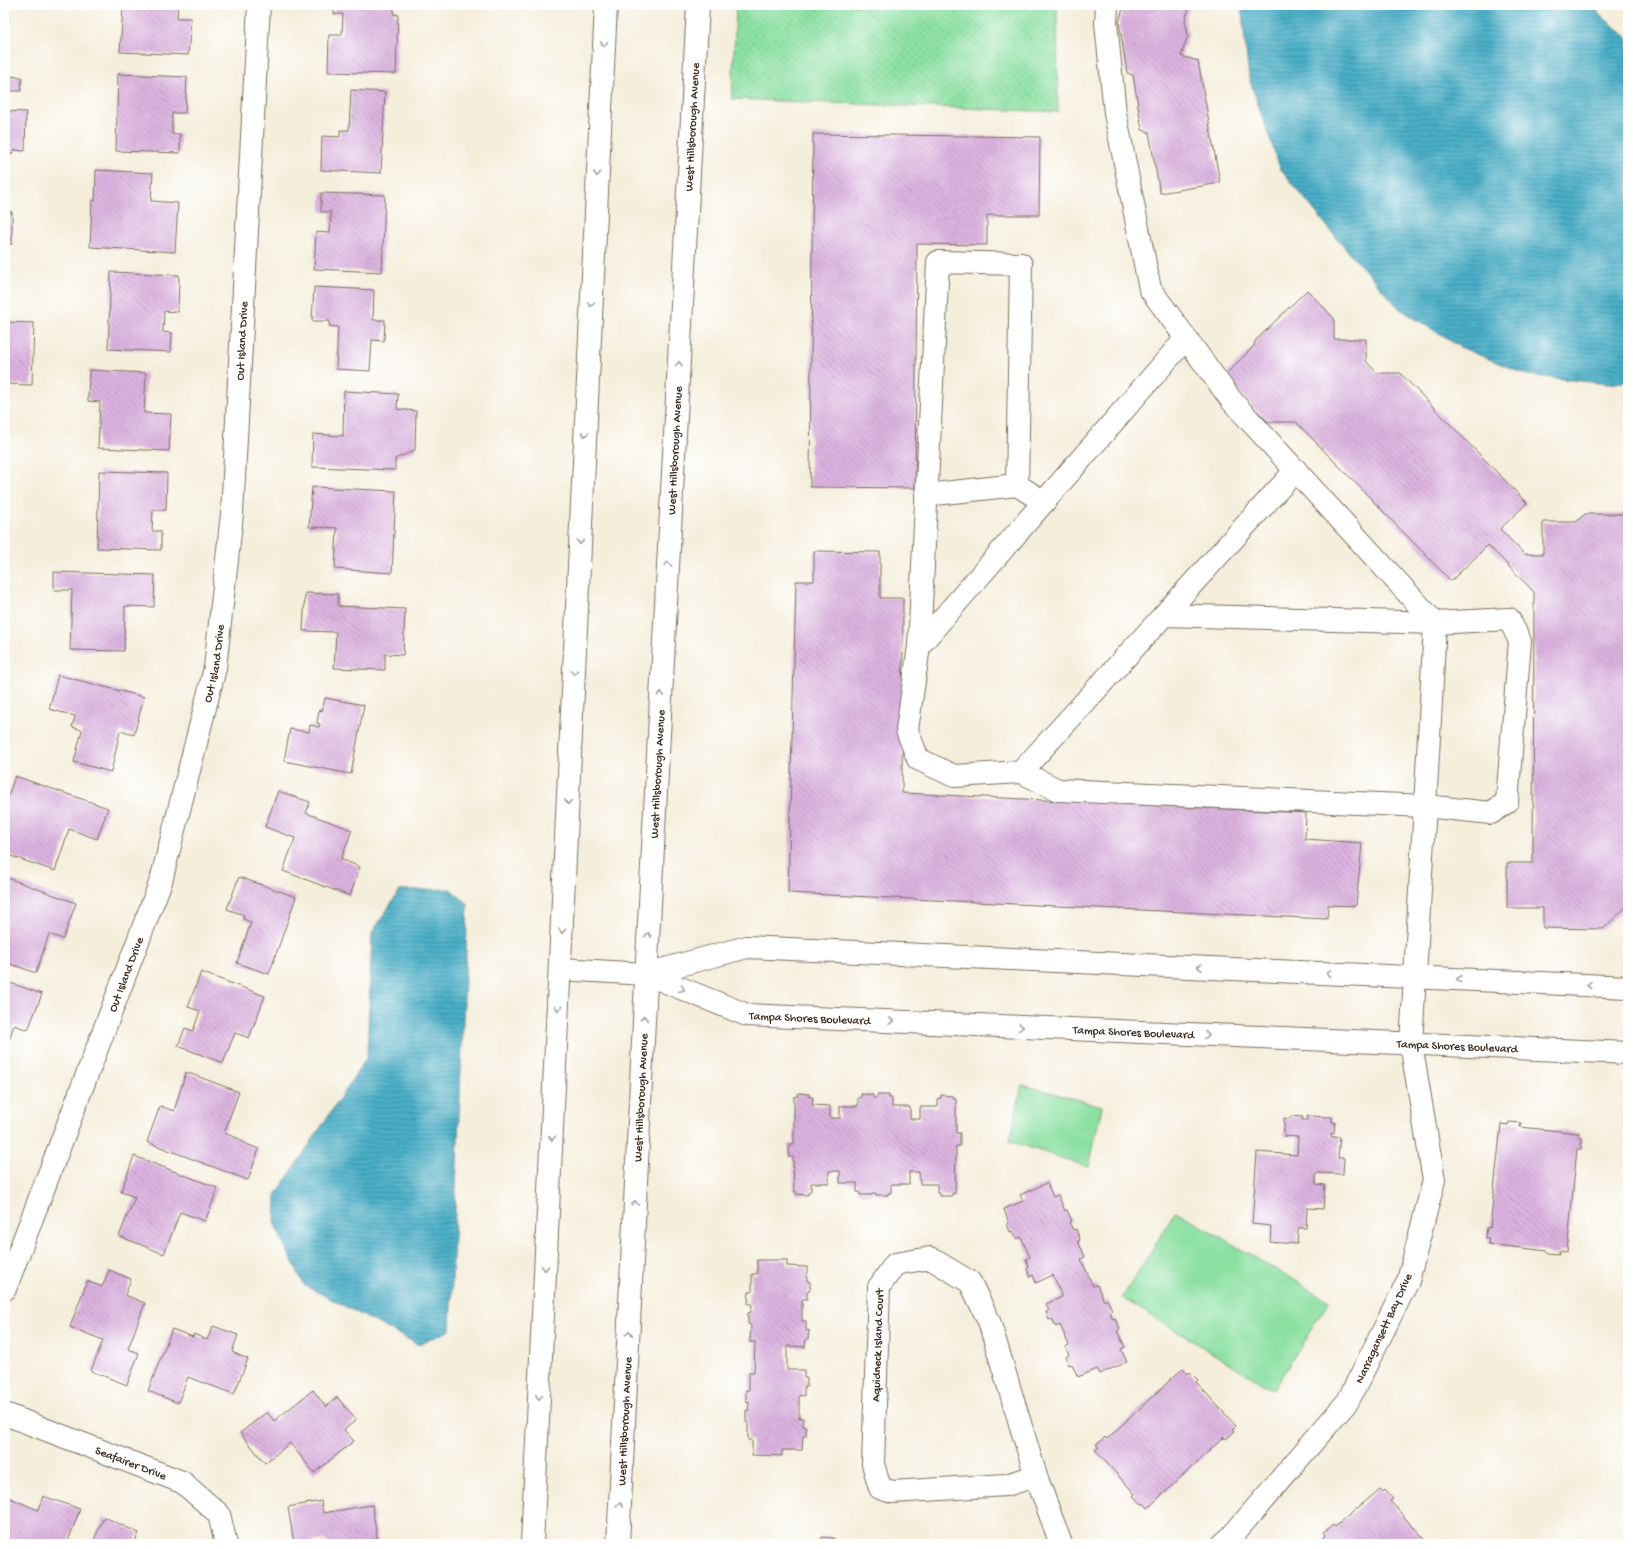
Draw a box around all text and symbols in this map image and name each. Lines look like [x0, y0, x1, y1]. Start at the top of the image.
one-way arrow [599, 41, 608, 47]
street label: West Hillsborough Avenue [683, 62, 704, 192]
one-way arrow [593, 171, 602, 177]
street label: Out Island Drive [234, 300, 252, 381]
one-way arrow [587, 301, 596, 307]
one-way arrow [674, 361, 683, 367]
street label: West Hillsborough Avenue [666, 385, 687, 515]
one-way arrow [581, 431, 589, 437]
one-way arrow [576, 539, 584, 545]
one-way arrow [663, 561, 672, 567]
street label: Out Island Drive [202, 623, 229, 704]
one-way arrow [569, 669, 578, 675]
one-way arrow [657, 691, 665, 697]
street label: West Hillsborough Avenue [648, 709, 669, 839]
one-way arrow [563, 798, 572, 805]
one-way arrow [557, 928, 566, 934]
one-way arrow [644, 932, 652, 938]
street label: Out Island Drive [107, 935, 148, 1014]
one-way arrow [1196, 962, 1203, 971]
one-way arrow [1326, 968, 1332, 977]
one-way arrow [1456, 975, 1462, 983]
one-way arrow [1586, 981, 1592, 990]
one-way arrow [678, 984, 686, 992]
one-way arrow [554, 1005, 562, 1011]
street label: Tampa Shores Boulevard [748, 1010, 872, 1029]
one-way arrow [640, 1015, 649, 1021]
one-way arrow [888, 1017, 894, 1025]
one-way arrow [1018, 1023, 1024, 1031]
street label: Tampa Shores Boulevard [1071, 1024, 1195, 1043]
one-way arrow [1204, 1031, 1210, 1039]
street label: West Hillsborough Avenue [632, 1032, 652, 1162]
street label: Tampa Shores Boulevard [1395, 1038, 1519, 1057]
one-way arrow [547, 1135, 556, 1141]
one-way arrow [631, 1200, 640, 1206]
one-way arrow [541, 1265, 550, 1271]
street label: Narragansett Bay Drive [1353, 1271, 1417, 1386]
street label: Aquidneck Island Court [870, 1287, 888, 1402]
one-way arrow [625, 1330, 633, 1336]
street label: West Hillsborough Avenue [616, 1356, 636, 1486]
one-way arrow [535, 1394, 543, 1400]
street label: Seafairer Drive [93, 1444, 169, 1485]
one-way arrow [616, 1502, 625, 1508]

